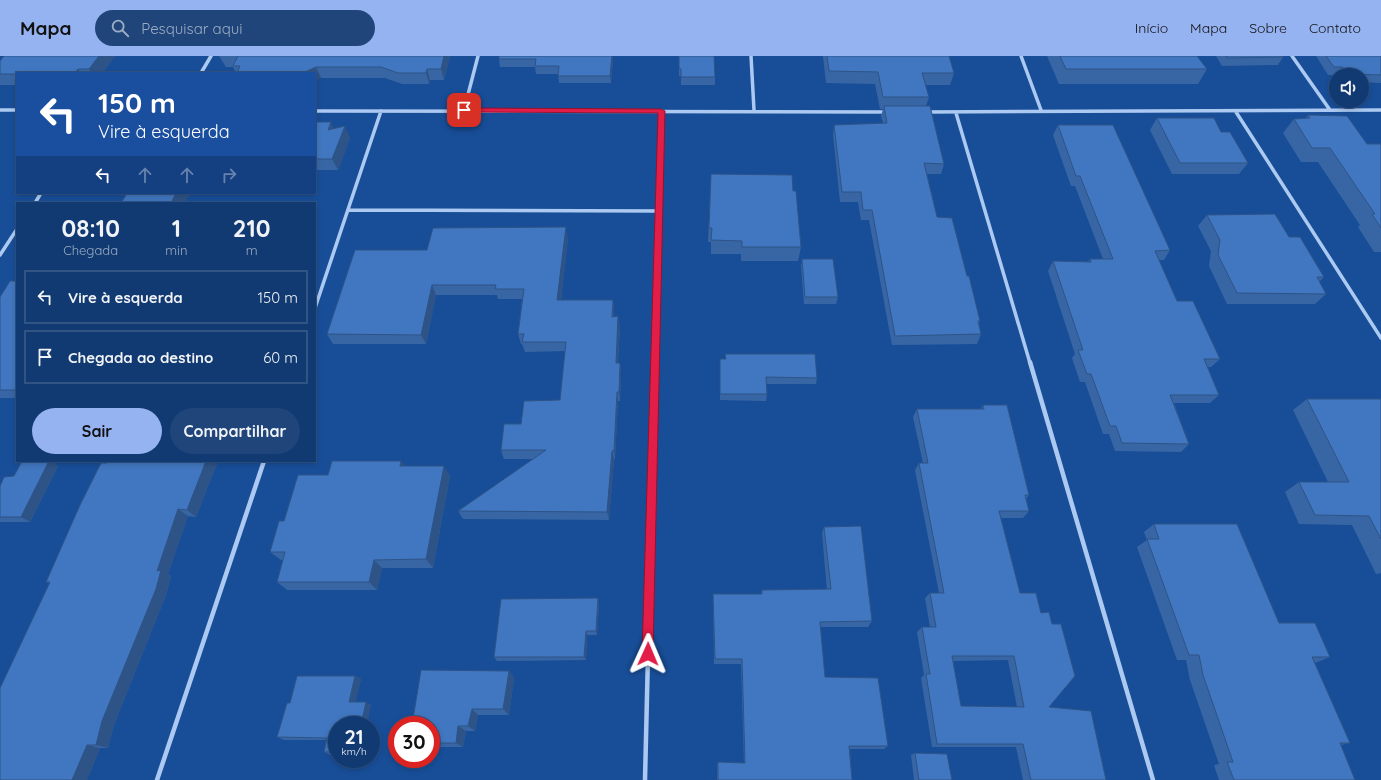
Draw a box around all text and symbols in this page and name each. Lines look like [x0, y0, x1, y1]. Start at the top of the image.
search box [95, 10, 375, 46]
text: Mapa [20, 16, 71, 40]
icon: search [109, 17, 131, 39]
text: Pesquisar aqui [141, 19, 243, 38]
text: Início [1135, 19, 1168, 37]
text: Mapa [1190, 19, 1227, 37]
text: Sobre [1249, 19, 1287, 37]
text: Contato [1309, 19, 1361, 37]
map controls [1329, 68, 1369, 108]
button: sound [1329, 68, 1369, 108]
text: 150 m [98, 85, 176, 120]
icon: left [32, 88, 84, 140]
pin [447, 93, 481, 127]
icon: arrive [453, 99, 475, 121]
text: Vire à esquerda [98, 120, 230, 143]
icon: left [92, 164, 114, 186]
icon: ahead [134, 164, 156, 186]
icon: ahead [176, 164, 198, 186]
icon: right [218, 164, 240, 186]
text: 08:10 [61, 213, 120, 243]
text: 1 [172, 213, 181, 243]
text: 210 [233, 213, 271, 243]
text: Chegada [63, 242, 118, 258]
text: min [165, 242, 187, 258]
text: m [246, 242, 258, 258]
icon: left [34, 286, 56, 308]
text: Vire à esquerda [68, 288, 183, 307]
text: 150 m [258, 288, 298, 307]
icon: arrive [34, 346, 56, 368]
text: Chegada ao destino [68, 348, 213, 367]
text: 60 m [263, 348, 298, 367]
button: Sair [32, 408, 162, 454]
button: Compartilhar [170, 408, 300, 454]
position arrow [627, 633, 669, 675]
speed limit sign: 30 [388, 716, 440, 768]
text: 21 [344, 724, 364, 749]
text: km/h [341, 745, 367, 758]

